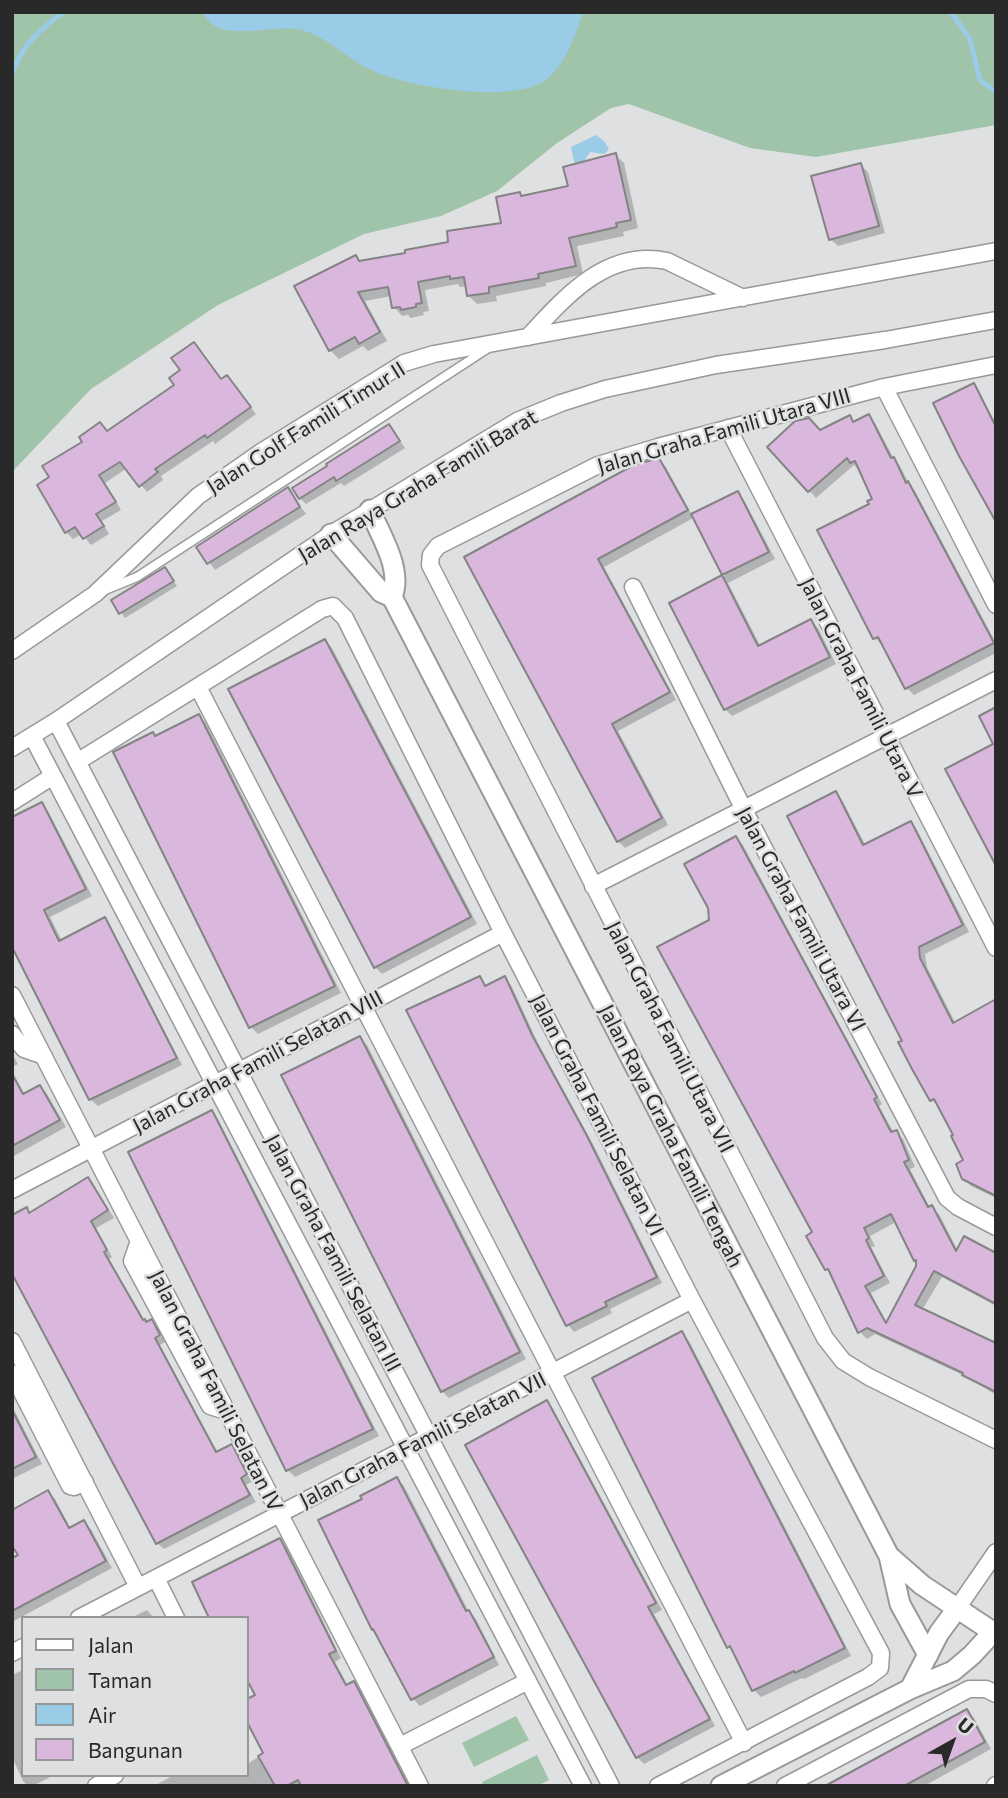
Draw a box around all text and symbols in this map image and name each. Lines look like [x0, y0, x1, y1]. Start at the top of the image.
street label: Jalan Golf Famili Timur II [202, 357, 410, 499]
street label: Jalan Graha Famili Utara VIII [594, 383, 854, 479]
street label: Jalan Raya Graha Famili Barat [294, 404, 542, 568]
street label: Jalan Graha Famili Utara V [794, 573, 928, 803]
street label: Jalan Graha Famili Utara VI [731, 802, 871, 1036]
street label: Jalan Graha Famili Utara VII [601, 917, 739, 1157]
street label: Jalan Graha Famili Selatan VIII [129, 985, 387, 1139]
street label: Jalan Graha Famili Selatan VI [525, 990, 669, 1240]
street label: Jalan Raya Graha Famili Tengah [594, 1000, 748, 1272]
street label: Jalan Graha Famili Selatan III [260, 1130, 406, 1376]
street label: Jalan Graha Famili Selatan IV [144, 1266, 288, 1516]
street label: Jalan Graha Famili Selatan VII [295, 1367, 551, 1513]
legend [21, 1616, 248, 1777]
text: Jalan [88, 1632, 133, 1657]
text: Taman [88, 1667, 152, 1692]
text: Air [88, 1702, 116, 1727]
north arrow [917, 1707, 987, 1777]
text: U [953, 1712, 979, 1739]
text: Bangunan [88, 1737, 183, 1762]

